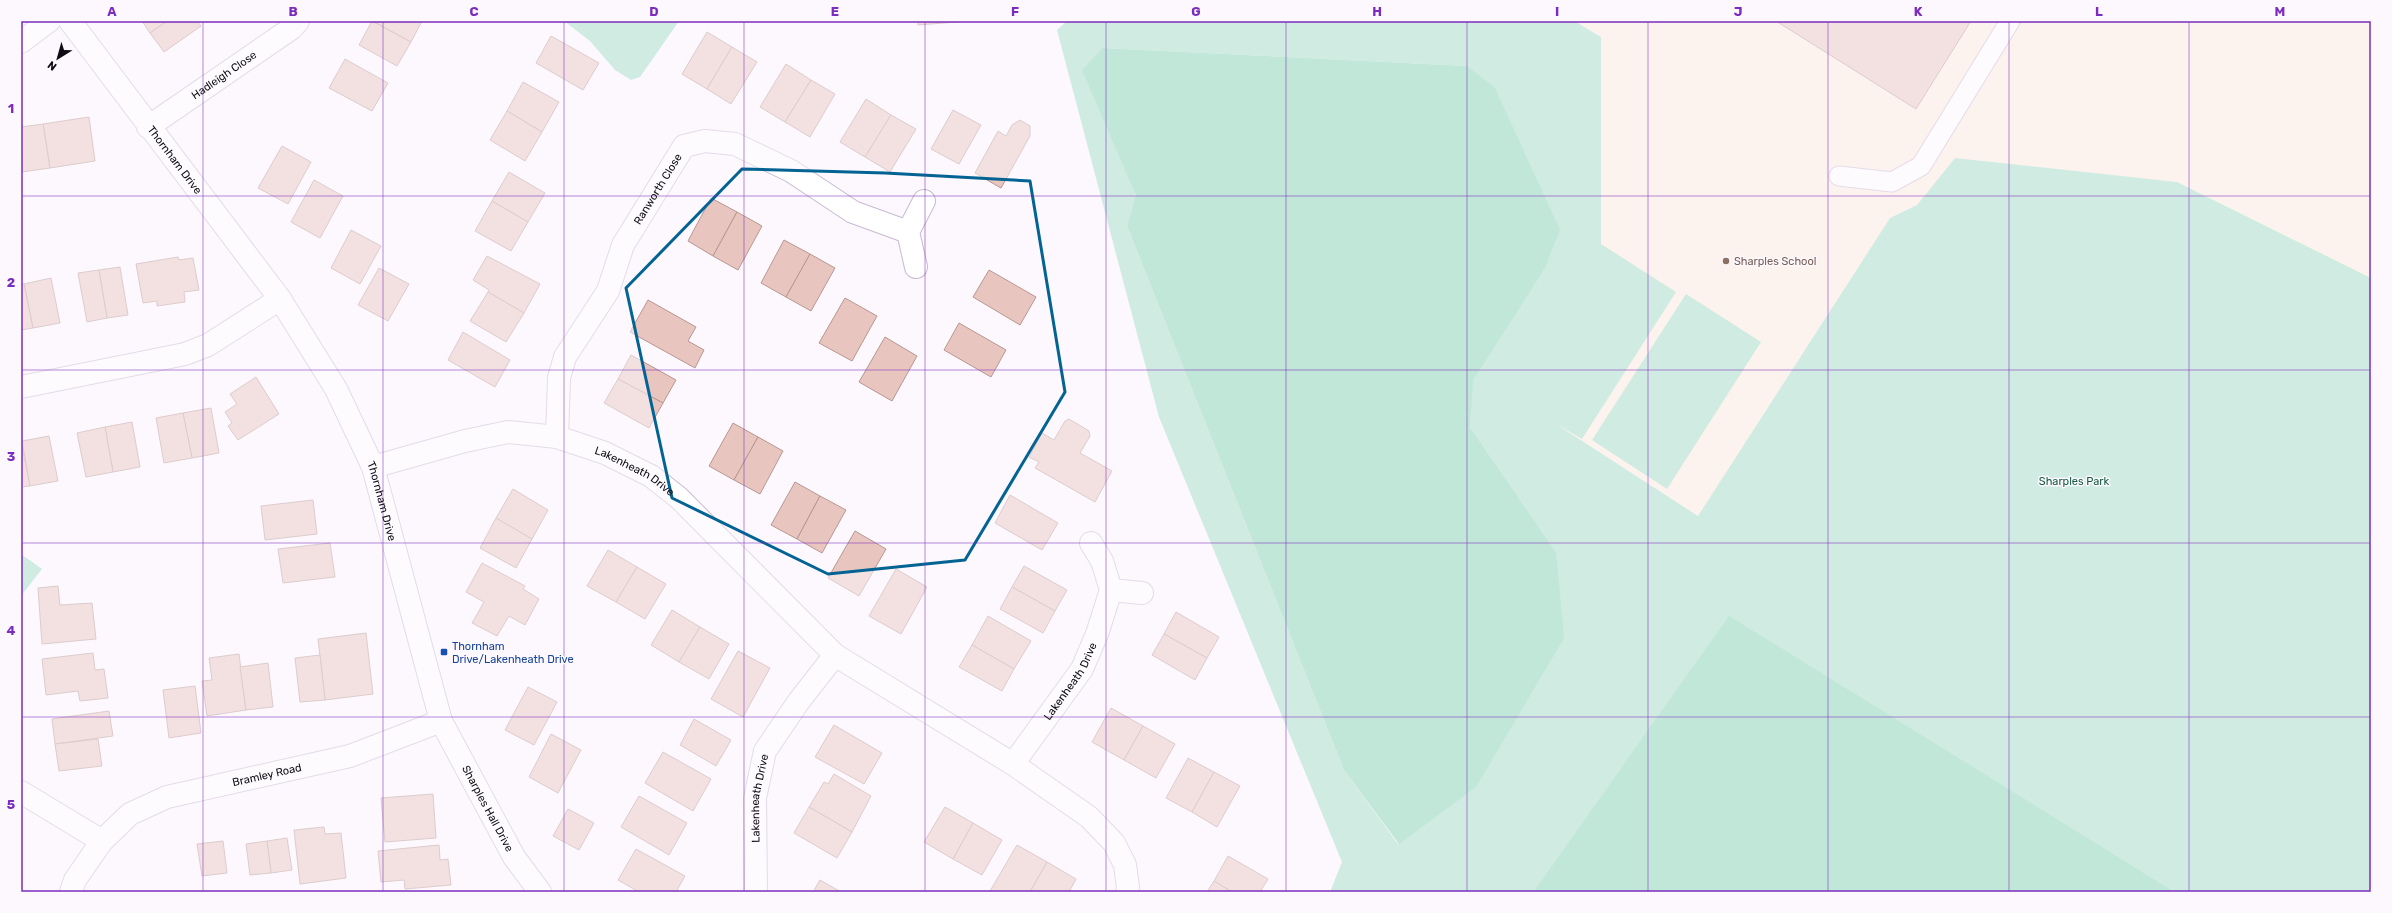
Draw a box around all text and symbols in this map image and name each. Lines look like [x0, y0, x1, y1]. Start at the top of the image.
text: A [107, 4, 117, 19]
text: B [288, 4, 298, 19]
text: C [469, 4, 479, 19]
text: D [649, 4, 659, 19]
text: E [831, 4, 839, 19]
text: F [1011, 4, 1019, 19]
text: G [1191, 4, 1201, 19]
text: H [1372, 4, 1382, 19]
text: I [1555, 4, 1559, 19]
text: J [1734, 4, 1742, 19]
text: K [1914, 4, 1923, 19]
text: L [2095, 4, 2103, 19]
text: M [2275, 4, 2285, 19]
north arrow [38, 38, 78, 78]
street label: Hadleigh Close [189, 48, 259, 102]
text: N [45, 58, 59, 73]
text: 1 [8, 101, 14, 116]
street label: Thornham Drive [145, 124, 204, 197]
street label: Ranworth Close [631, 151, 685, 227]
place label: Sharples School [1734, 255, 1816, 268]
marker: Sharples School [1721, 256, 1731, 266]
text: 2 [7, 275, 15, 290]
street label: Lakenheath Drive [593, 444, 677, 499]
text: 3 [7, 449, 16, 464]
street label: Thornham Drive [364, 459, 398, 542]
park label: Sharples Park [2039, 475, 2110, 488]
text: 4 [7, 623, 16, 638]
place label: Thornham Drive/Lakenheath Drive [452, 640, 574, 666]
street label: Lakenheath Drive [1041, 641, 1100, 723]
marker: Thornham Drive/Lakenheath Drive [439, 647, 449, 657]
street label: Lakenheath Drive [749, 753, 771, 843]
street label: Bramley Road [231, 761, 303, 789]
street label: Sharples Hall Drive [459, 763, 516, 854]
text: 5 [7, 797, 15, 812]

